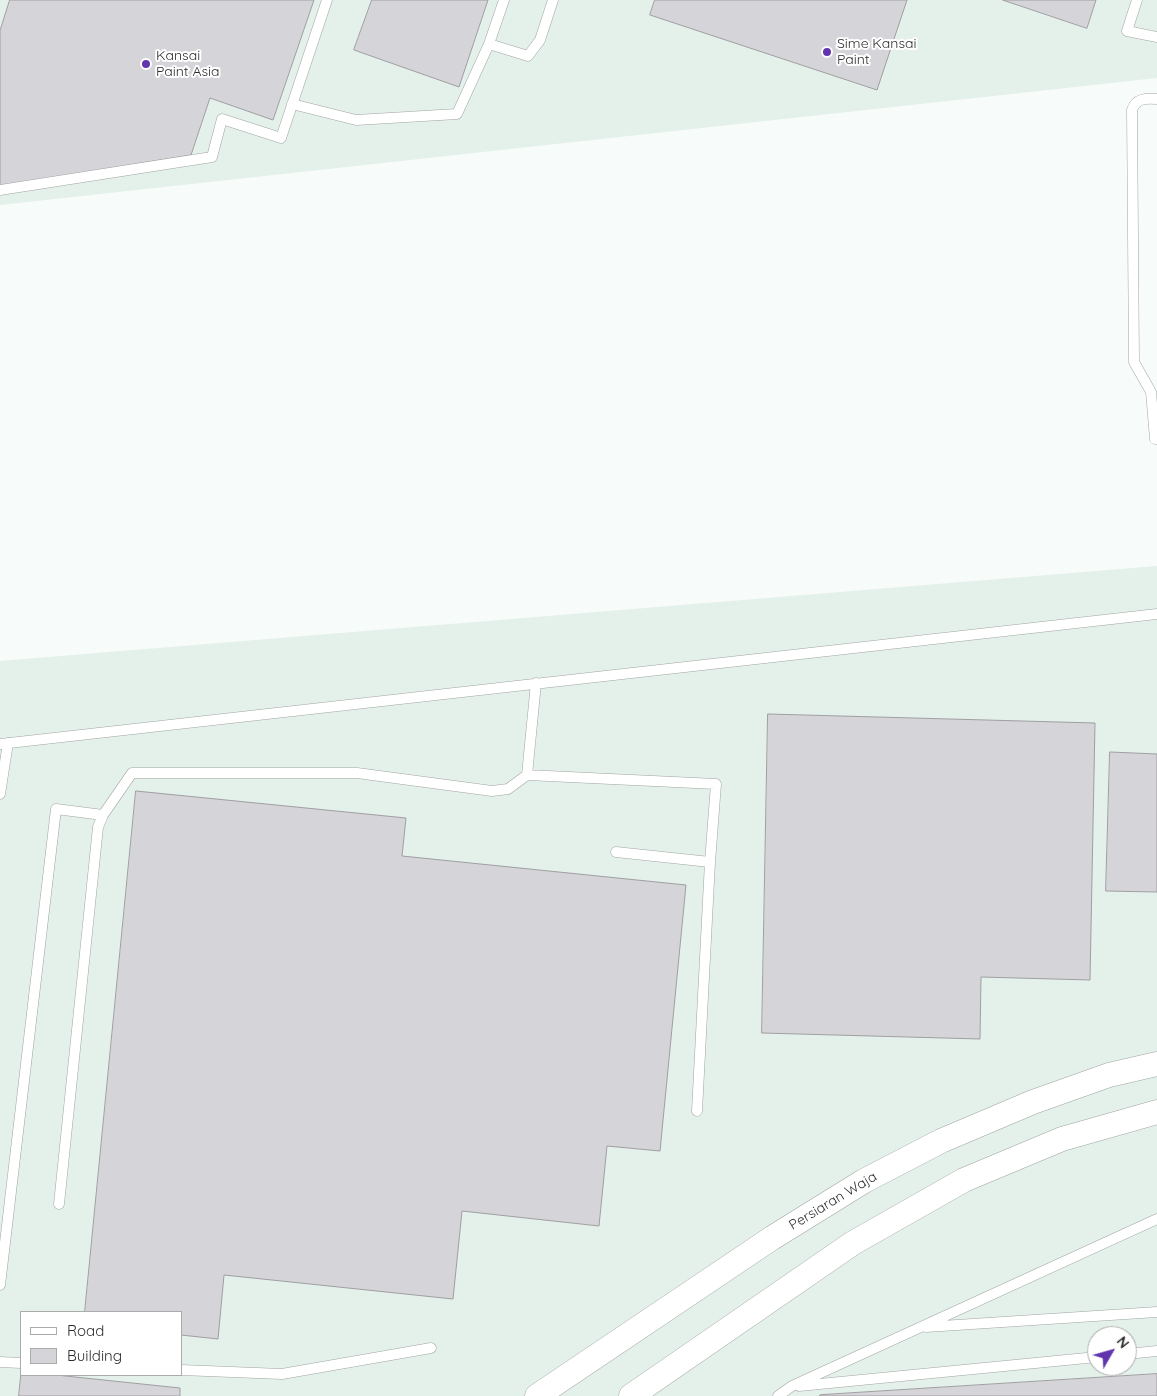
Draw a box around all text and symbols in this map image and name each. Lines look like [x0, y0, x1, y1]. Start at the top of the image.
place label: Sime Kansai Paint [837, 36, 917, 68]
marker: Sime Kansai Paint [821, 46, 833, 58]
place label: Kansai Paint Asia [156, 48, 220, 80]
marker: Kansai Paint Asia [140, 58, 152, 70]
street label: Persiaran Waja [786, 1168, 880, 1234]
legend [20, 1311, 182, 1376]
text: Road [67, 1321, 104, 1340]
north arrow [1087, 1326, 1137, 1376]
text: N [1113, 1333, 1133, 1352]
text: Building [67, 1346, 122, 1365]

